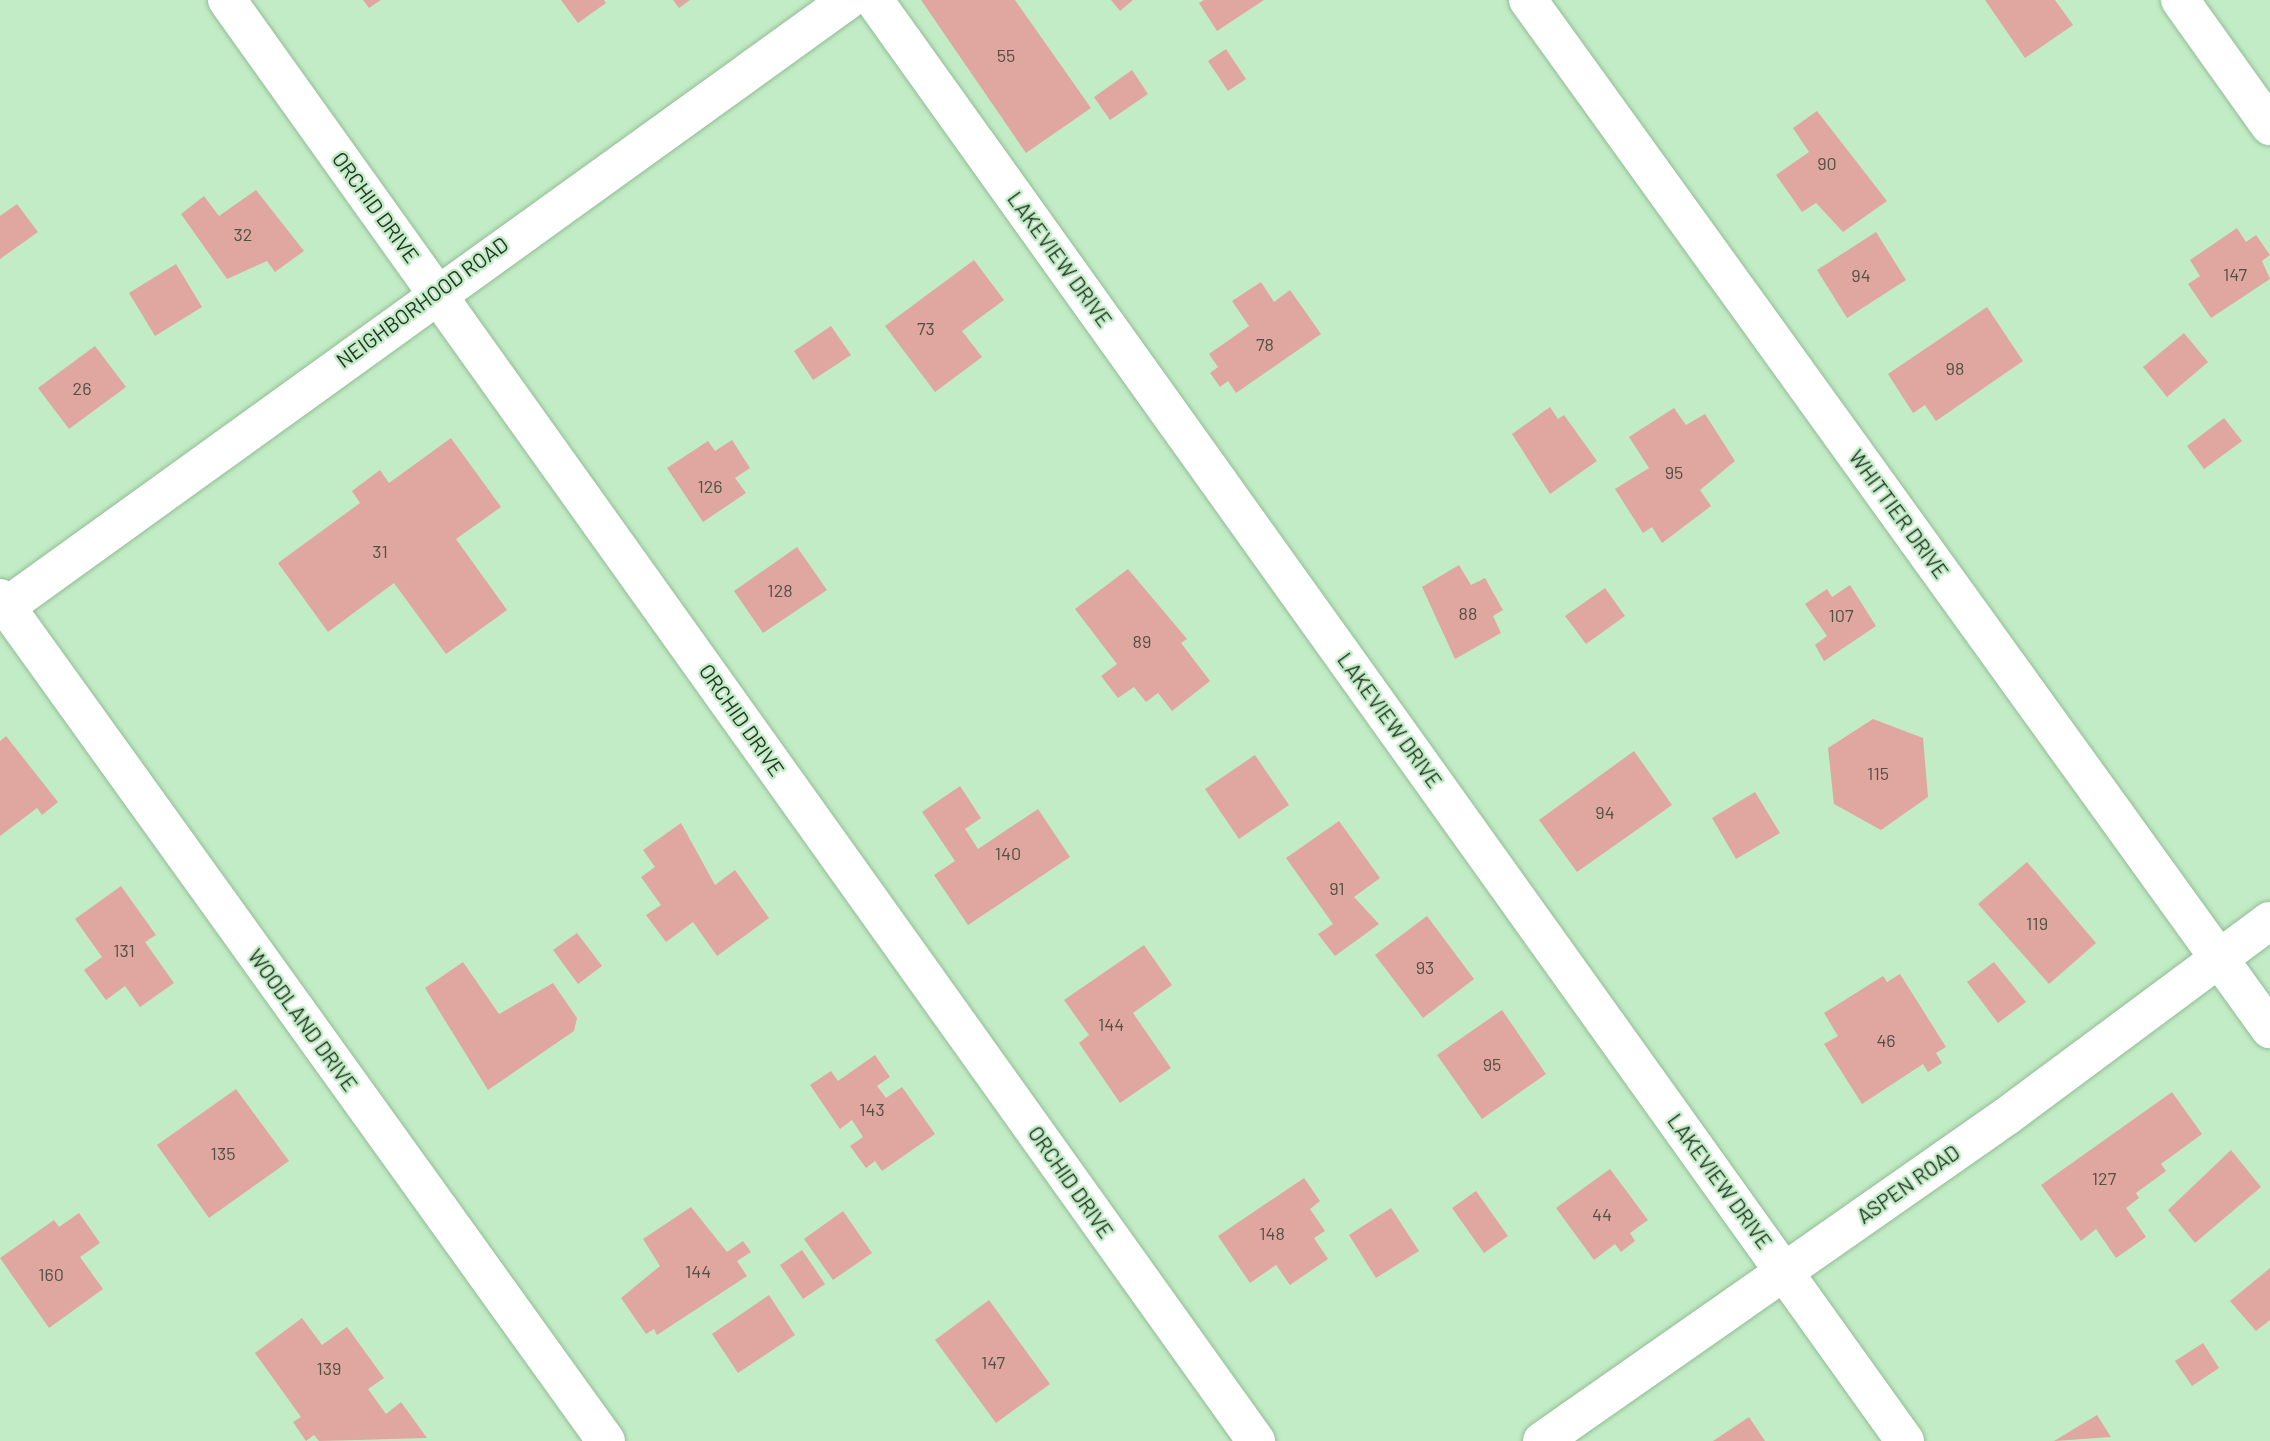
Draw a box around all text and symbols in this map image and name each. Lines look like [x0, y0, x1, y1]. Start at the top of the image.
house number: 55 [997, 44, 1015, 66]
street label: ORCHID DRIVE [327, 147, 425, 267]
house number: 90 [1817, 152, 1837, 174]
street label: LAKEVIEW DRIVE [1003, 187, 1117, 331]
house number: 32 [234, 223, 252, 245]
street label: NEIGHBORHOOD ROAD [331, 231, 513, 373]
house number: 147 [2223, 263, 2247, 285]
house number: 94 [1851, 264, 1871, 286]
house number: 73 [917, 317, 935, 339]
house number: 78 [1256, 333, 1274, 355]
house number: 98 [1946, 357, 1964, 379]
house number: 26 [73, 377, 91, 399]
street label: WHITTIER DRIVE [1844, 445, 1954, 583]
house number: 95 [1665, 461, 1683, 483]
house number: 126 [697, 475, 723, 497]
house number: 31 [372, 540, 388, 562]
house number: 128 [767, 579, 793, 601]
house number: 88 [1459, 602, 1477, 624]
house number: 107 [1829, 604, 1853, 626]
house number: 89 [1133, 630, 1151, 652]
street label: LAKEVIEW DRIVE [1333, 648, 1447, 792]
street label: ORCHID DRIVE [694, 659, 790, 781]
house number: 115 [1867, 762, 1889, 784]
house number: 94 [1595, 801, 1615, 823]
house number: 140 [995, 842, 1021, 864]
house number: 91 [1329, 877, 1345, 899]
house number: 119 [2026, 912, 2048, 934]
house number: 131 [113, 939, 135, 961]
street label: WOODLAND DRIVE [243, 944, 363, 1096]
house number: 93 [1416, 956, 1434, 978]
house number: 144 [1098, 1013, 1124, 1035]
house number: 46 [1876, 1029, 1896, 1051]
house number: 95 [1483, 1053, 1501, 1075]
house number: 143 [859, 1098, 885, 1120]
street label: LAKEVIEW DRIVE [1663, 1109, 1777, 1253]
street label: ORCHID DRIVE [1023, 1121, 1119, 1243]
street label: ASPEN ROAD [1852, 1139, 1964, 1229]
house number: 135 [211, 1142, 235, 1164]
house number: 127 [2092, 1167, 2116, 1189]
house number: 44 [1592, 1203, 1612, 1225]
house number: 148 [1259, 1222, 1285, 1244]
house number: 144 [685, 1260, 711, 1282]
house number: 160 [38, 1263, 64, 1285]
house number: 147 [981, 1351, 1005, 1373]
house number: 139 [317, 1357, 341, 1379]

